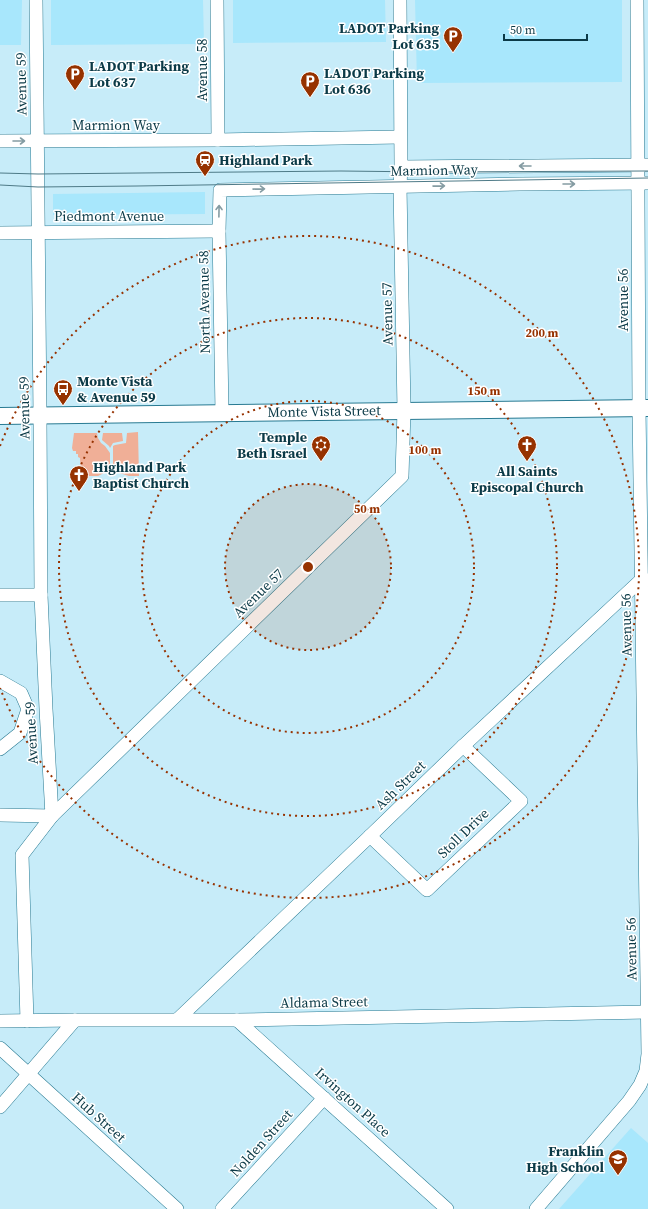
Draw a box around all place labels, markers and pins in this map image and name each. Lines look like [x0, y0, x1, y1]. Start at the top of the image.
place label: LADOT Parking Lot 635 [339, 18, 439, 54]
parking icon: LADOT Parking Lot 635 [442, 25, 464, 53]
place label: LADOT Parking Lot 637 [89, 56, 189, 92]
parking icon: LADOT Parking Lot 637 [64, 63, 86, 91]
place label: LADOT Parking Lot 636 [324, 63, 424, 99]
parking icon: LADOT Parking Lot 636 [299, 70, 321, 98]
station icon: Highland Park [194, 149, 216, 177]
place label: Highland Park [219, 150, 313, 170]
place label: Monte Vista & Avenue 59 [77, 371, 156, 407]
bus stop icon: Monte Vista & Avenue 59 [52, 378, 74, 406]
place label: Temple Beth Israel [237, 427, 307, 463]
synagogue icon: Temple Beth Israel [310, 434, 332, 462]
church icon: All Saints Episcopal Church [516, 434, 538, 462]
place label: Highland Park Baptist Church [93, 457, 189, 493]
place label: All Saints Episcopal Church [470, 461, 584, 497]
church icon: Highland Park Baptist Church [68, 464, 90, 492]
centre of rings [301, 560, 315, 574]
place label: Franklin High School [526, 1141, 604, 1177]
school or university icon: Franklin High School [607, 1148, 629, 1176]

